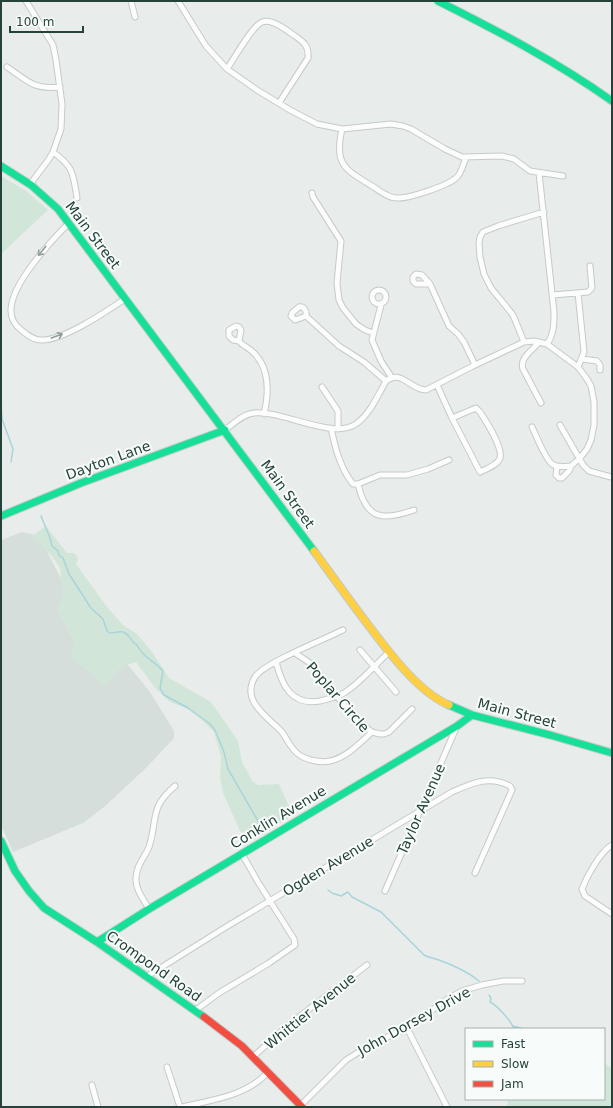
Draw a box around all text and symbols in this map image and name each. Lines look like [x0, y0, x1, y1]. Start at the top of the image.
scale bar [10, 8, 83, 34]
text: 100 m [16, 15, 54, 29]
street label: Main Street [62, 198, 124, 272]
one-way arrow [38, 246, 47, 257]
one-way arrow [50, 332, 62, 340]
street label: Dayton Lane [63, 437, 153, 483]
street label: Main Street [258, 457, 318, 532]
street label: Poplar Circle [303, 659, 373, 735]
street label: Main Street [476, 695, 558, 731]
street label: Taylor Avenue [393, 761, 448, 858]
street label: Conklin Avenue [227, 782, 329, 852]
street label: Ogden Avenue [280, 833, 376, 899]
street label: Crompond Road [103, 927, 205, 1005]
street label: Whittier Avenue [261, 969, 359, 1053]
street label: John Dorsey Drive [354, 983, 473, 1059]
legend [465, 1028, 605, 1100]
text: Fast [501, 1037, 525, 1051]
text: Slow [501, 1057, 529, 1071]
text: Jam [500, 1077, 524, 1091]

